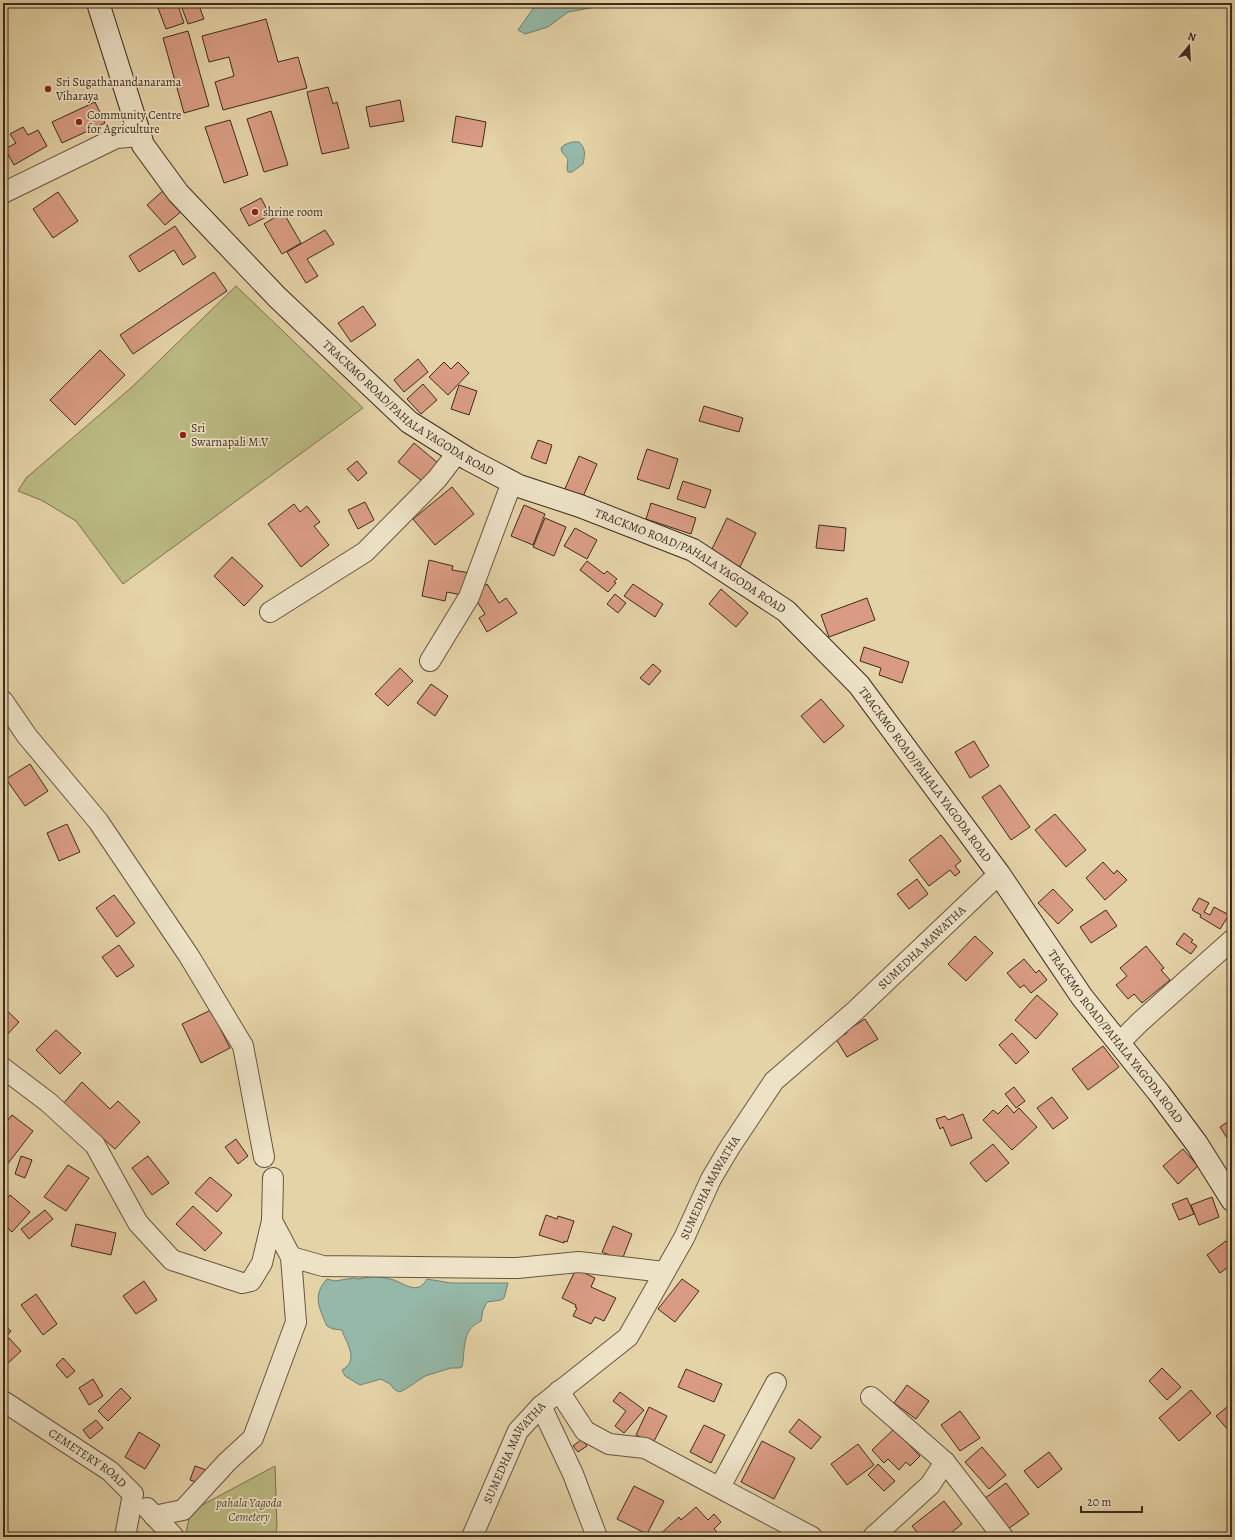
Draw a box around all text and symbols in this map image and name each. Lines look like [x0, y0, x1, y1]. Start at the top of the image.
north arrow [1169, 26, 1209, 66]
text: N [1186, 29, 1198, 45]
place label: Sri Sugathanandanarama Viharaya [55, 74, 182, 104]
marker: Sri Sugathanandanarama Viharaya [43, 84, 53, 94]
place label: Community Centre for Agriculture [87, 107, 181, 137]
marker: Community Centre for Agriculture [74, 117, 84, 127]
place label: shrine room [263, 204, 323, 220]
marker: shrine room [250, 207, 260, 217]
street label: TRACKMO ROAD/PAHALA YAGODA ROAD [319, 337, 497, 480]
place label: Sri Swarnapali M.V [191, 420, 269, 450]
marker: Sri Swarnapali M.V [178, 430, 188, 440]
street label: TRACKMO ROAD/PAHALA YAGODA ROAD [593, 505, 789, 617]
street label: TRACKMO ROAD/PAHALA YAGODA ROAD [855, 684, 995, 865]
street label: SUMEDHA MAWATHA [875, 901, 970, 993]
street label: TRACKMO ROAD/PAHALA YAGODA ROAD [1044, 947, 1187, 1126]
street label: SUMEDHA MAWATHA [676, 1132, 744, 1242]
street label: SUMEDHA MAWATHA [480, 1398, 550, 1506]
street label: CEMETERY ROAD [45, 1425, 130, 1491]
scale bar [1081, 1488, 1142, 1514]
text: 20 m [1087, 1494, 1111, 1510]
park label: pahala Yagoda Cemetery [215, 1495, 282, 1525]

